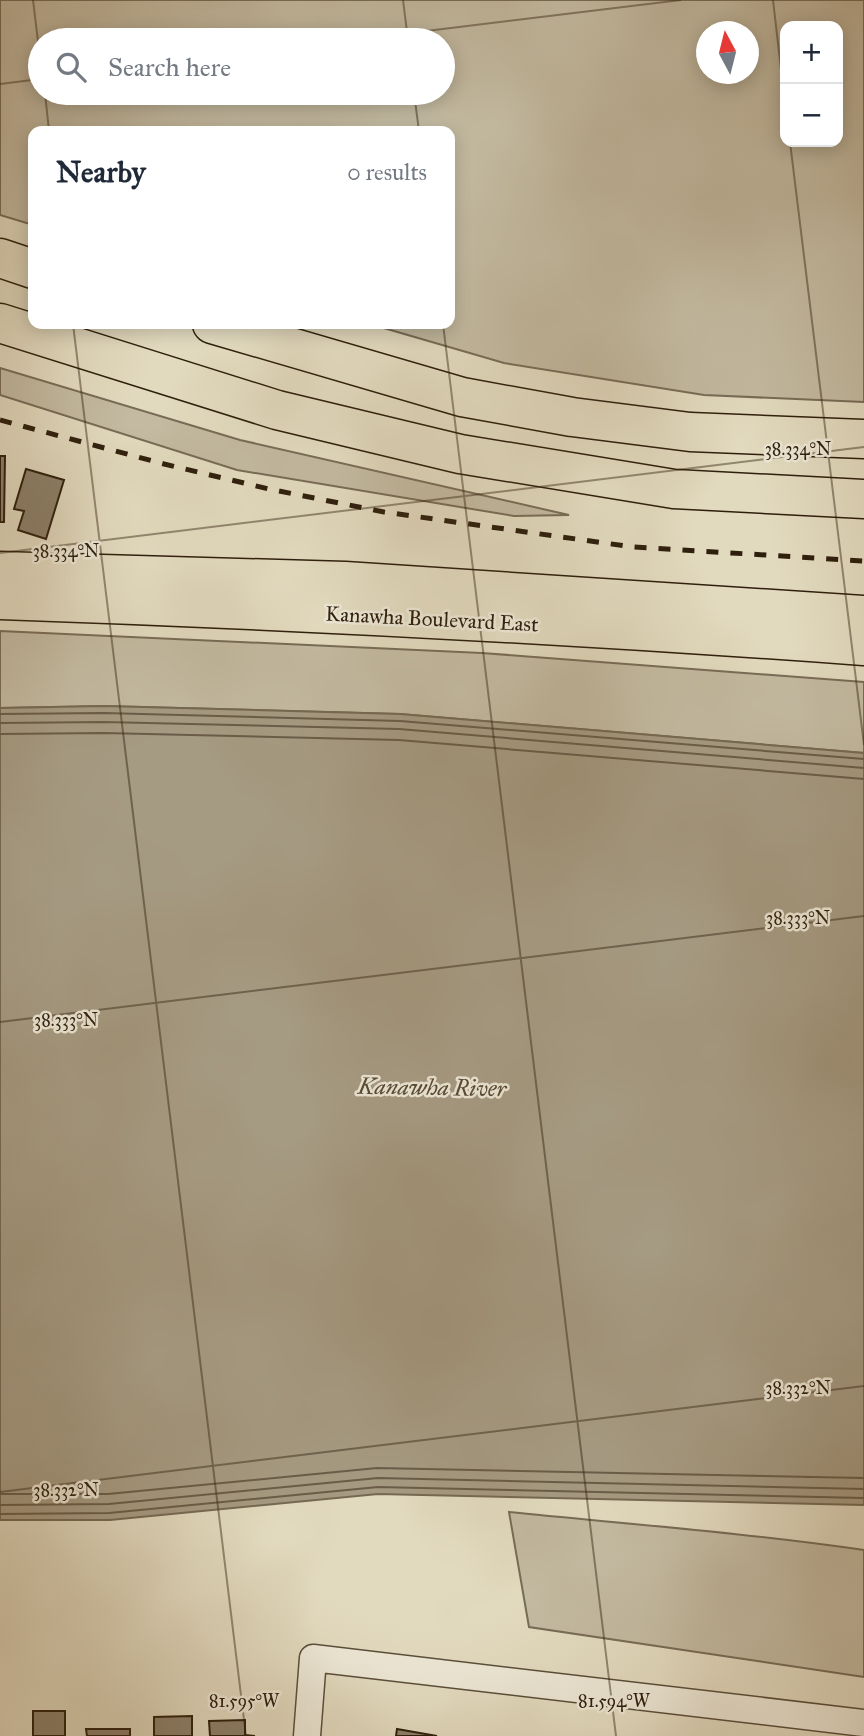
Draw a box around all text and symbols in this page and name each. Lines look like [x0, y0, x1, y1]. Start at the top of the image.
north arrow [696, 21, 759, 84]
map controls [780, 21, 843, 147]
button: + [780, 21, 843, 84]
search box [28, 28, 455, 105]
icon: search [52, 48, 90, 86]
text: Search here [108, 51, 231, 83]
button: − [780, 84, 843, 147]
text: Nearby [56, 154, 146, 190]
text: 0 results [347, 158, 427, 186]
text: 38.334°N [765, 438, 831, 460]
text: 38.334°N [33, 540, 99, 562]
street label: Kanawha Boulevard East [325, 600, 540, 638]
text: 38.333°N [766, 907, 830, 929]
text: 38.333°N [34, 1009, 98, 1031]
water label: Kanawha River [357, 1072, 508, 1102]
text: 38.332°N [765, 1377, 831, 1399]
text: 38.332°N [33, 1479, 99, 1501]
text: 81.595°W [209, 1690, 280, 1712]
text: 81.594°W [578, 1690, 651, 1712]

